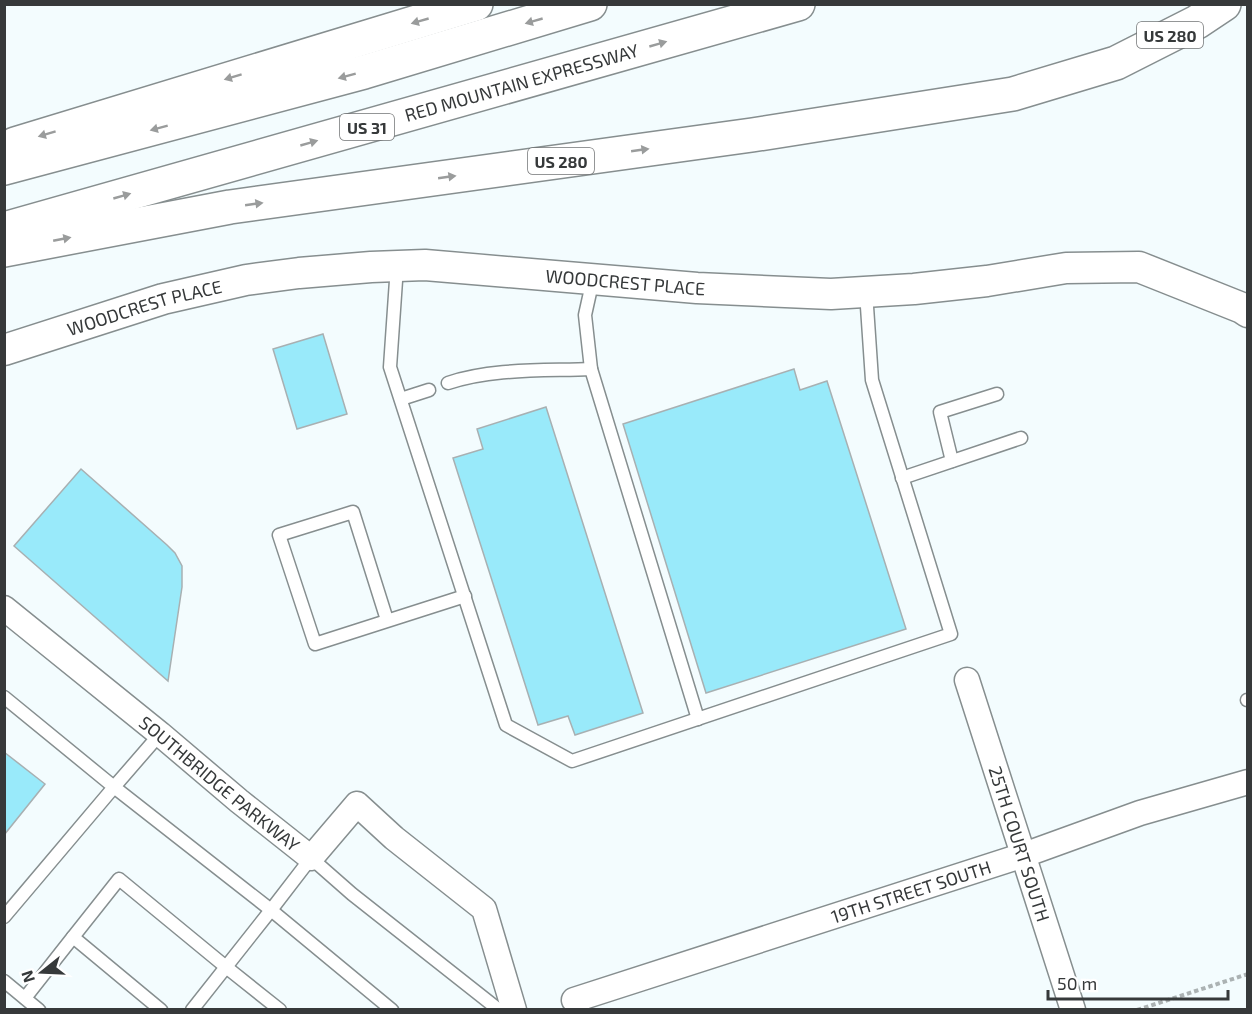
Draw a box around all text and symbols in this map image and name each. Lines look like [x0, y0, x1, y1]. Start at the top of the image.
one-way arrow [411, 17, 429, 26]
one-way arrow [525, 17, 543, 26]
road number: US 280 [1137, 22, 1203, 48]
street label: RED MOUNTAIN EXPRESSWAY [402, 39, 642, 126]
one-way arrow [650, 39, 668, 48]
one-way arrow [338, 72, 356, 81]
one-way arrow [224, 73, 242, 82]
road number: US 31 [340, 114, 394, 140]
one-way arrow [150, 123, 168, 133]
one-way arrow [38, 130, 56, 140]
one-way arrow [300, 138, 318, 147]
one-way arrow [631, 146, 650, 155]
road number: US 280 [528, 148, 594, 174]
one-way arrow [437, 172, 456, 182]
one-way arrow [113, 191, 131, 200]
one-way arrow [244, 199, 263, 208]
one-way arrow [53, 234, 72, 243]
street label: WOODCREST PLACE [545, 264, 706, 299]
street label: WOODCREST PLACE [64, 275, 224, 340]
street label: SOUTHBRIDGE PARKWAY [135, 711, 305, 856]
street label: 25TH COURT SOUTH [984, 763, 1055, 924]
street label: 19TH STREET SOUTH [828, 855, 994, 927]
north arrow [12, 942, 72, 1002]
scale bar [1048, 963, 1228, 1001]
text: N [16, 968, 38, 985]
text: 50 m [1057, 972, 1097, 994]

